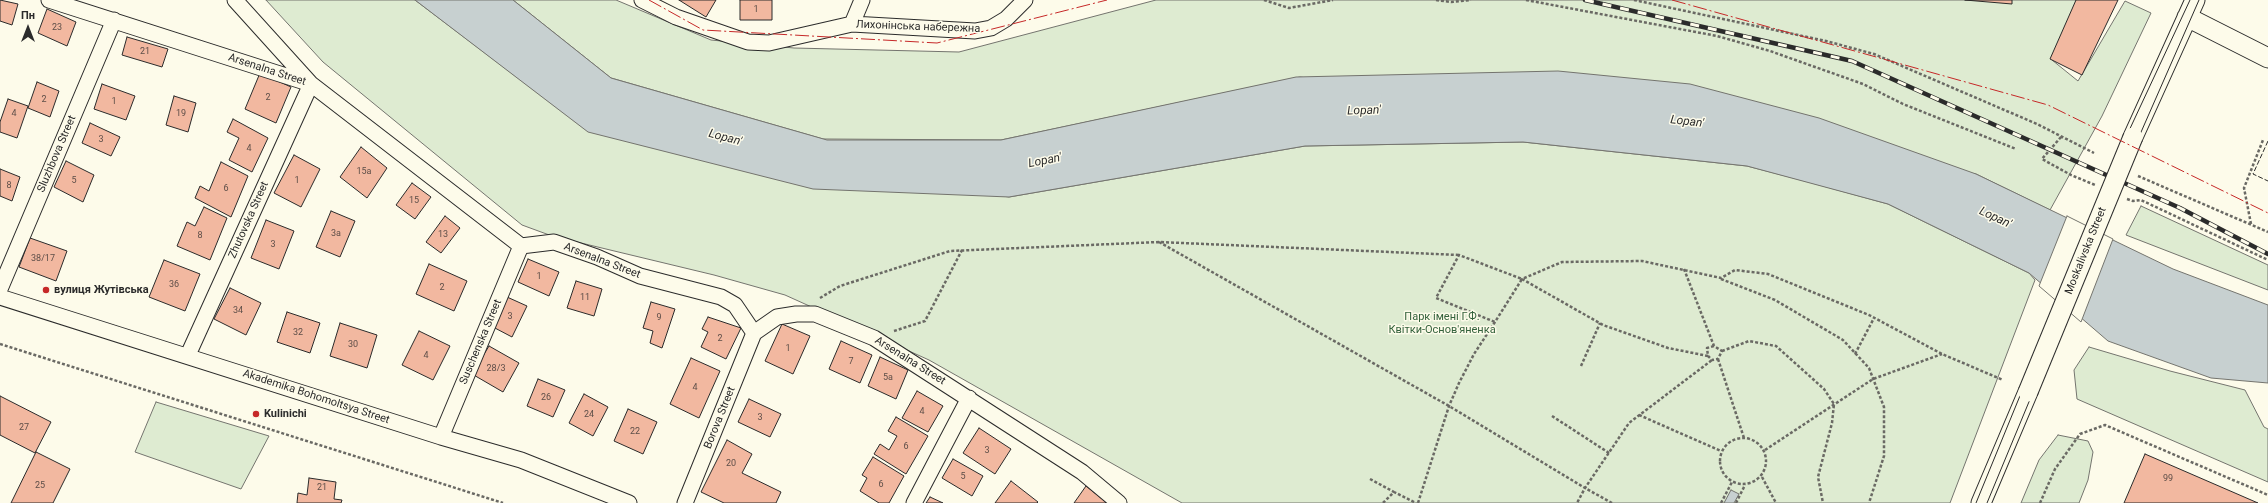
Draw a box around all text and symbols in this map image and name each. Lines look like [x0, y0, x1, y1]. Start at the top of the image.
house number: 1 [753, 5, 759, 15]
north arrow [8, 8, 48, 48]
text: Пн [21, 9, 35, 22]
street label: Лихонінська набережна [856, 18, 980, 36]
house number: 23 [52, 23, 62, 33]
house number: 21 [140, 47, 150, 57]
street label: Arsenalna Street [226, 51, 308, 89]
house number: 2 [265, 93, 271, 103]
house number: 2 [41, 95, 47, 105]
house number: 1 [111, 97, 117, 107]
water label: Lopan' [1347, 103, 1381, 119]
house number: 4 [11, 109, 17, 119]
house number: 19 [176, 109, 186, 119]
water label: Lopan' [1669, 113, 1705, 131]
street label: Sluzhbova Street [35, 114, 79, 194]
water label: Lopan' [707, 127, 743, 149]
house number: 3 [98, 135, 104, 145]
house number: 4 [246, 144, 252, 154]
water label: Lopan' [1027, 151, 1063, 171]
house number: 15а [356, 167, 372, 177]
house number: 5 [71, 176, 77, 186]
house number: 1 [294, 176, 300, 186]
street label: Zhutovska Street [226, 180, 272, 260]
house number: 8 [6, 181, 12, 191]
house number: 6 [223, 184, 229, 194]
house number: 15 [409, 196, 419, 206]
water label: Lopan' [1977, 204, 2013, 232]
street label: Moskalivska Street [2063, 206, 2109, 296]
house number: 3а [331, 229, 341, 239]
house number: 13 [438, 230, 448, 240]
house number: 8 [197, 231, 203, 241]
house number: 3 [270, 240, 276, 250]
street label: Arsenalna Street [562, 240, 642, 282]
house number: 38/17 [31, 254, 55, 264]
house number: 1 [536, 272, 542, 282]
house number: 36 [169, 280, 179, 290]
place label: вулиця Жутівська [54, 283, 149, 297]
house number: 2 [439, 283, 445, 293]
marker: вулиця Жутівська [41, 285, 51, 295]
house number: 11 [580, 293, 590, 303]
street label: Suschenska Street [457, 298, 505, 386]
house number: 34 [233, 306, 243, 316]
park label: Парк імені Г.Ф. Квітки-Основ'яненка [1388, 310, 1496, 336]
house number: 3 [507, 312, 513, 322]
house number: 9 [656, 313, 662, 323]
house number: 32 [293, 328, 303, 338]
house number: 2 [717, 334, 723, 344]
street label: Arsenalna Street [872, 334, 948, 388]
house number: 30 [348, 340, 358, 350]
house number: 1 [785, 344, 791, 354]
house number: 4 [423, 351, 429, 361]
house number: 7 [848, 357, 854, 367]
house number: 28/3 [487, 364, 505, 374]
street label: Akademika Bohomoltsya Street [241, 367, 391, 427]
house number: 5а [883, 373, 893, 383]
house number: 4 [692, 383, 698, 393]
street label: Borova Street [702, 385, 738, 451]
house number: 26 [541, 393, 551, 403]
place label: Kulinichi [264, 407, 307, 421]
house number: 4 [919, 407, 925, 417]
marker: Kulinichi [251, 409, 261, 419]
house number: 24 [584, 410, 594, 420]
house number: 3 [757, 413, 763, 423]
house number: 27 [19, 423, 29, 433]
house number: 22 [630, 427, 640, 437]
house number: 6 [903, 442, 909, 452]
house number: 3 [984, 446, 990, 456]
house number: 20 [726, 459, 736, 469]
house number: 5 [960, 472, 966, 482]
house number: 99 [2163, 474, 2173, 484]
house number: 6 [878, 480, 884, 490]
house number: 25 [35, 481, 45, 491]
house number: 21 [317, 483, 327, 493]

